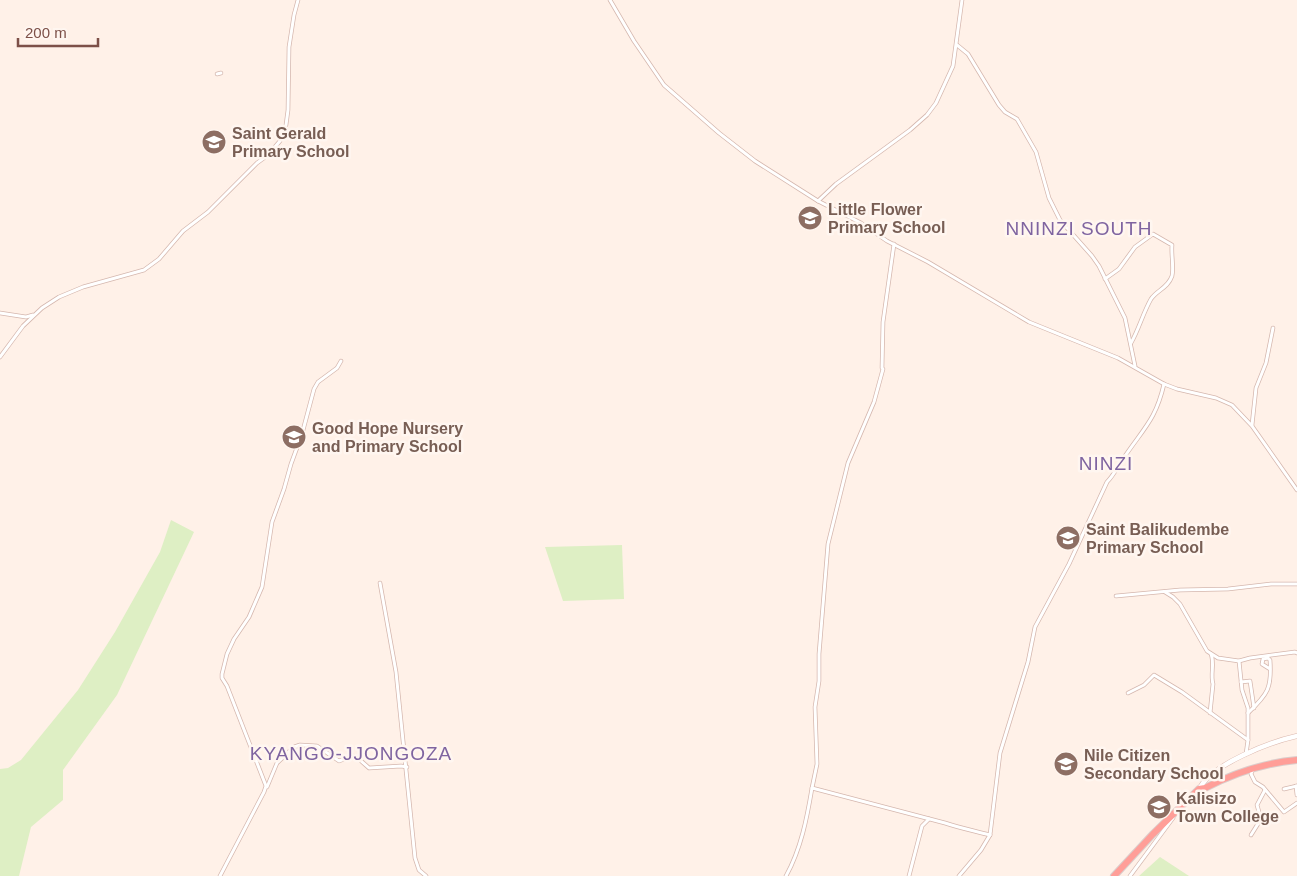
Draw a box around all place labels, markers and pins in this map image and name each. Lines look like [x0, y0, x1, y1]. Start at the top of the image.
place label: Saint Gerald Primary School [232, 125, 349, 160]
school or university icon: Saint Gerald Primary School [201, 129, 227, 155]
place label: Little Flower Primary School [828, 201, 945, 236]
school or university icon: Little Flower Primary School [797, 205, 823, 231]
place label: Good Hope Nursery and Primary School [312, 420, 463, 455]
school or university icon: Good Hope Nursery and Primary School [281, 424, 307, 450]
place label: Saint Balikudembe Primary School [1086, 521, 1229, 556]
school or university icon: Saint Balikudembe Primary School [1055, 525, 1081, 551]
place label: Nile Citizen Secondary School [1084, 747, 1224, 782]
school or university icon: Nile Citizen Secondary School [1053, 751, 1079, 777]
place label: Kalisizo Town College [1176, 790, 1279, 825]
school or university icon: Kalisizo Town College [1146, 794, 1172, 820]

